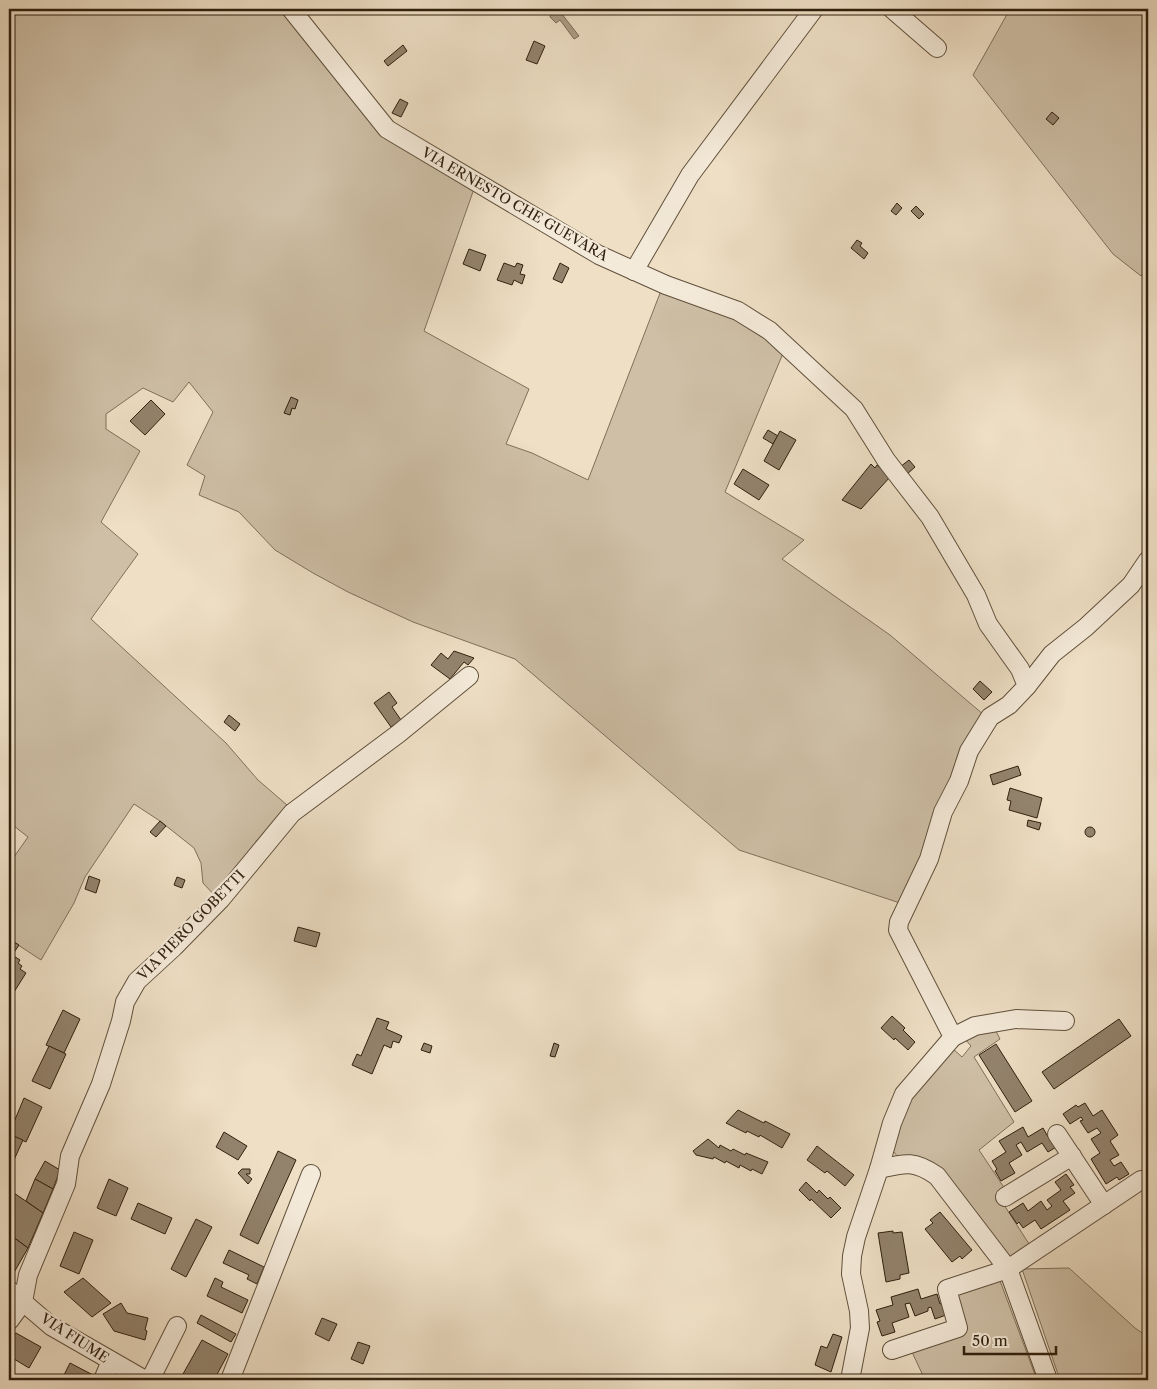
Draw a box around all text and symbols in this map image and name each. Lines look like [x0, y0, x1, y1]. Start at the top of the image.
street label: VIA ERNESTO CHE GUEVARA [418, 143, 612, 265]
street label: VIA PIERO GOBETTI [133, 866, 248, 985]
street label: VIA FIUME [37, 1309, 113, 1367]
scale bar [964, 1324, 1057, 1356]
text: 50 m [972, 1331, 1008, 1350]

